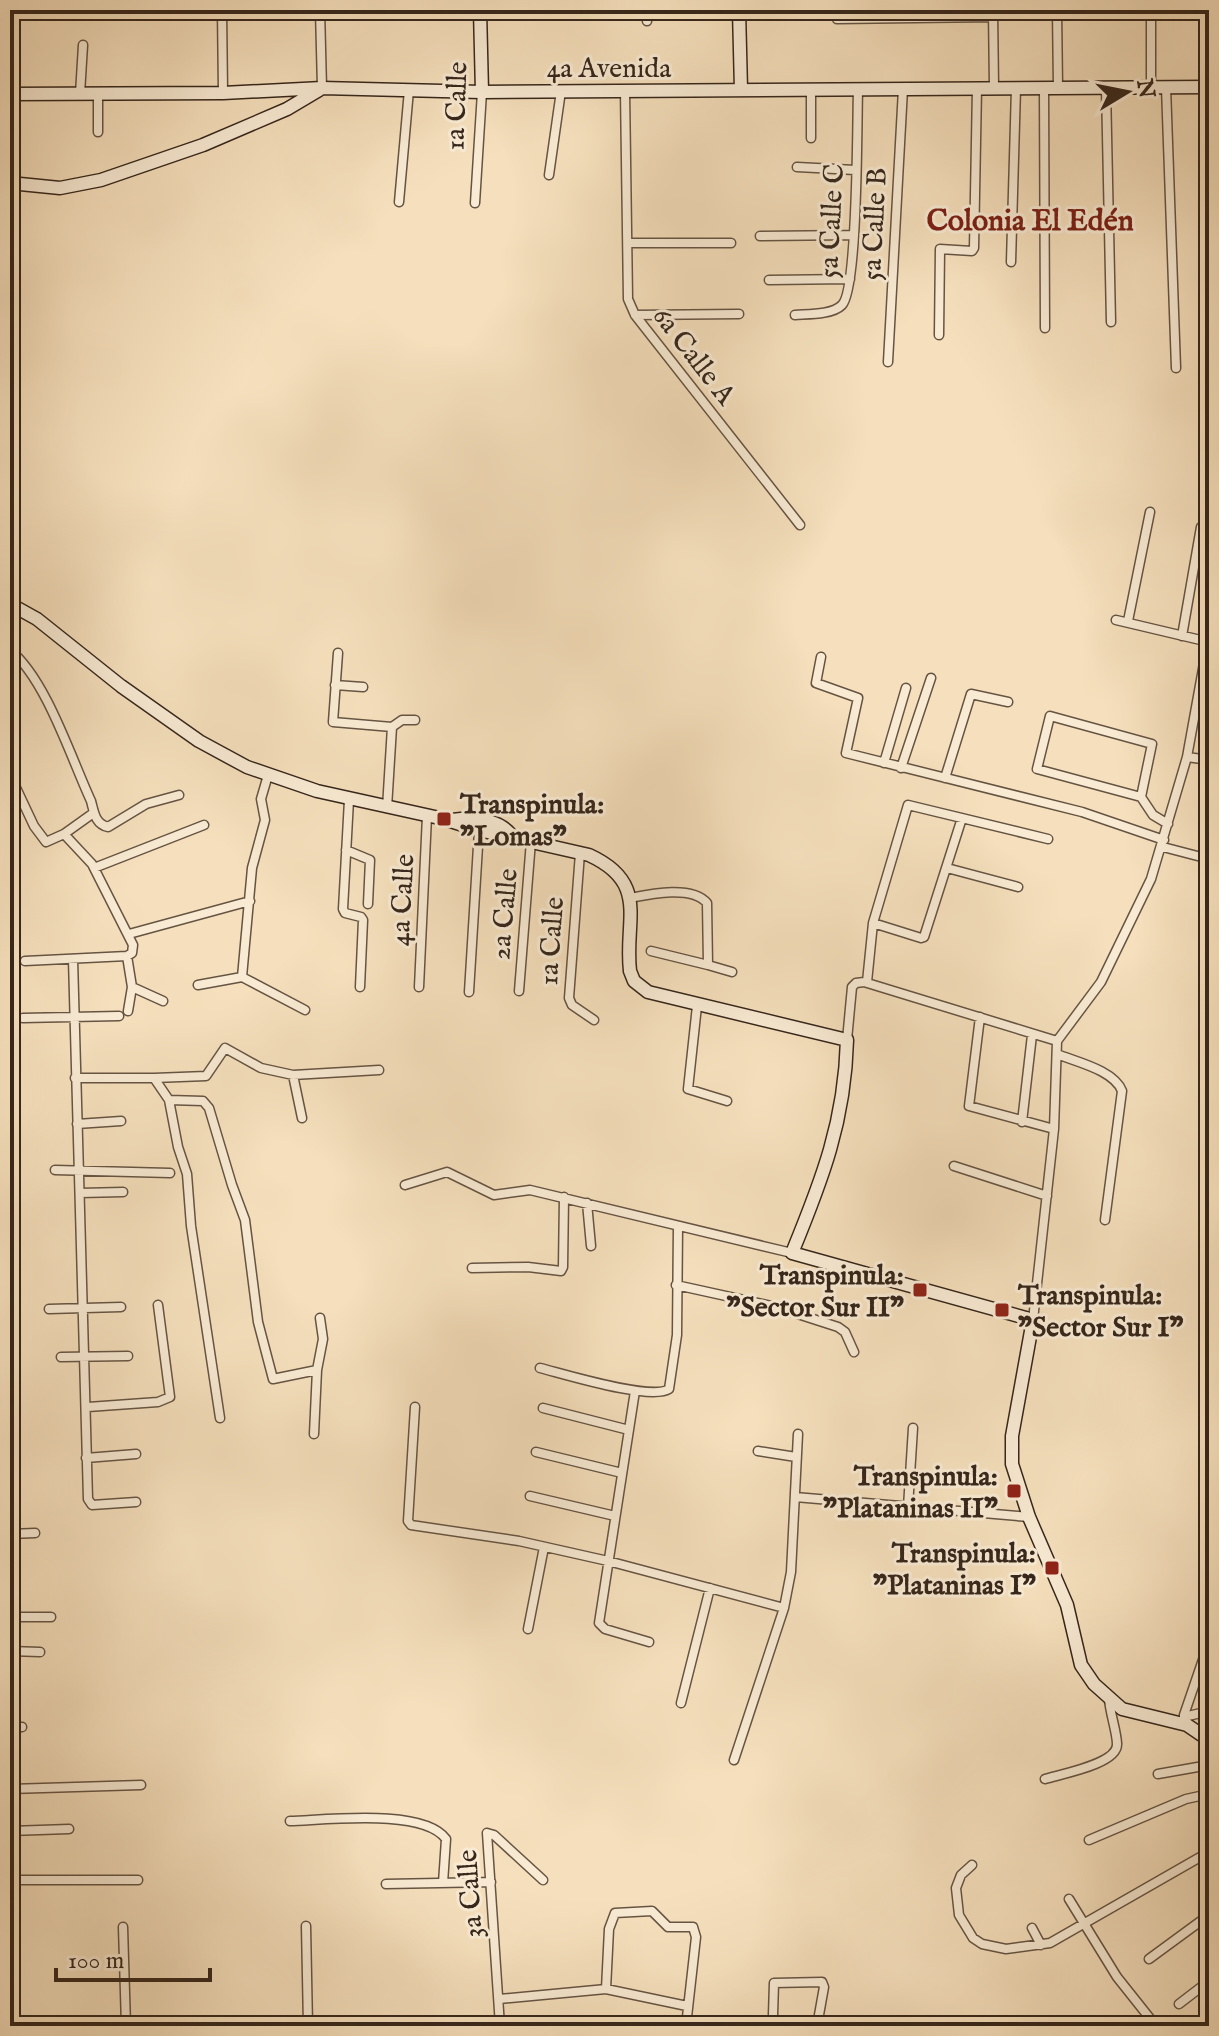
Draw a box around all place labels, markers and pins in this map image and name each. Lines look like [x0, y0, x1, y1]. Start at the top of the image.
place label: Transpinula: "Lomas" [459, 788, 604, 855]
marker: Transpinula: "Lomas" [435, 810, 453, 828]
place label: Transpinula: "Sector Sur II" [727, 1259, 904, 1326]
place label: Transpinula: "Sector Sur I" [1017, 1279, 1183, 1346]
marker: Transpinula: "Sector Sur II" [911, 1281, 929, 1299]
marker: Transpinula: "Sector Sur I" [993, 1301, 1011, 1319]
place label: Transpinula: "Plataninas II" [823, 1460, 998, 1527]
marker: Transpinula: "Plataninas II" [1005, 1482, 1023, 1500]
place label: Transpinula: "Plataninas I" [873, 1537, 1036, 1604]
marker: Transpinula: "Plataninas I" [1043, 1559, 1061, 1577]

